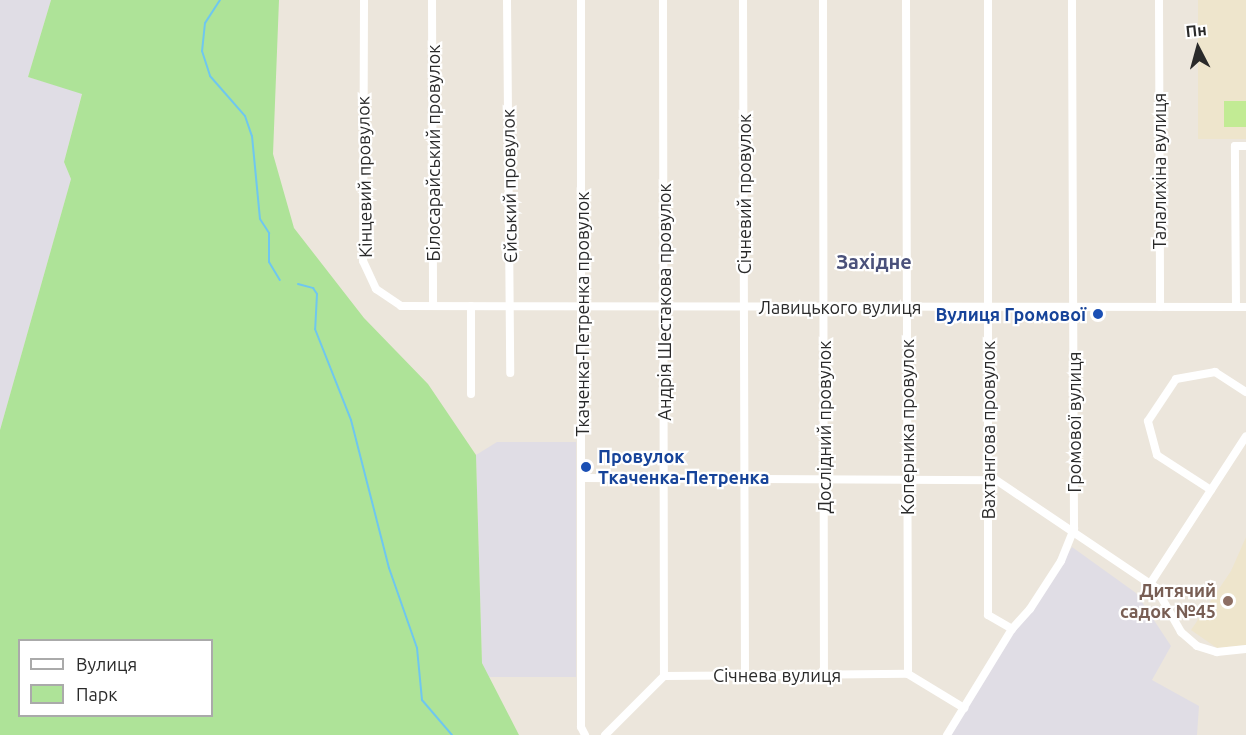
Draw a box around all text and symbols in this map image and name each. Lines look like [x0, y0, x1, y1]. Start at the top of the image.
north arrow [1168, 18, 1228, 78]
text: Пн [1185, 20, 1207, 40]
street label: Білосарайський провулок [422, 44, 444, 262]
street label: Талалихіна вулиця [1148, 93, 1170, 249]
street label: Кінцевий провулок [352, 96, 376, 258]
street label: Єйський провулок [497, 109, 521, 263]
street label: Січневий провулок [733, 114, 755, 274]
street label: Андрія Шестакова провулок [653, 183, 675, 421]
street label: Ткаченка-Петренка провулок [571, 191, 593, 437]
district label: Західне [836, 249, 912, 273]
street label: Лавицького вулиця [758, 296, 922, 318]
place label: Вулиця Громової [935, 303, 1086, 325]
marker: Вулиця Громової [1091, 307, 1105, 321]
street label: Коперника провулок [896, 339, 918, 515]
street label: Дослідний провулок [813, 340, 835, 514]
street label: Вахтангова провулок [977, 341, 999, 519]
street label: Громової вулиця [1063, 352, 1085, 492]
place label: Провулок Ткаченка-Петренка [598, 446, 769, 488]
marker: Провулок Ткаченка-Петренка [579, 460, 593, 474]
place label: Дитячий садок №45 [1120, 580, 1216, 622]
marker: Дитячий садок №45 [1221, 594, 1235, 608]
legend [18, 639, 213, 717]
text: Вулиця [76, 654, 137, 674]
street label: Січнева вулиця [713, 664, 841, 686]
text: Парк [76, 684, 117, 704]

